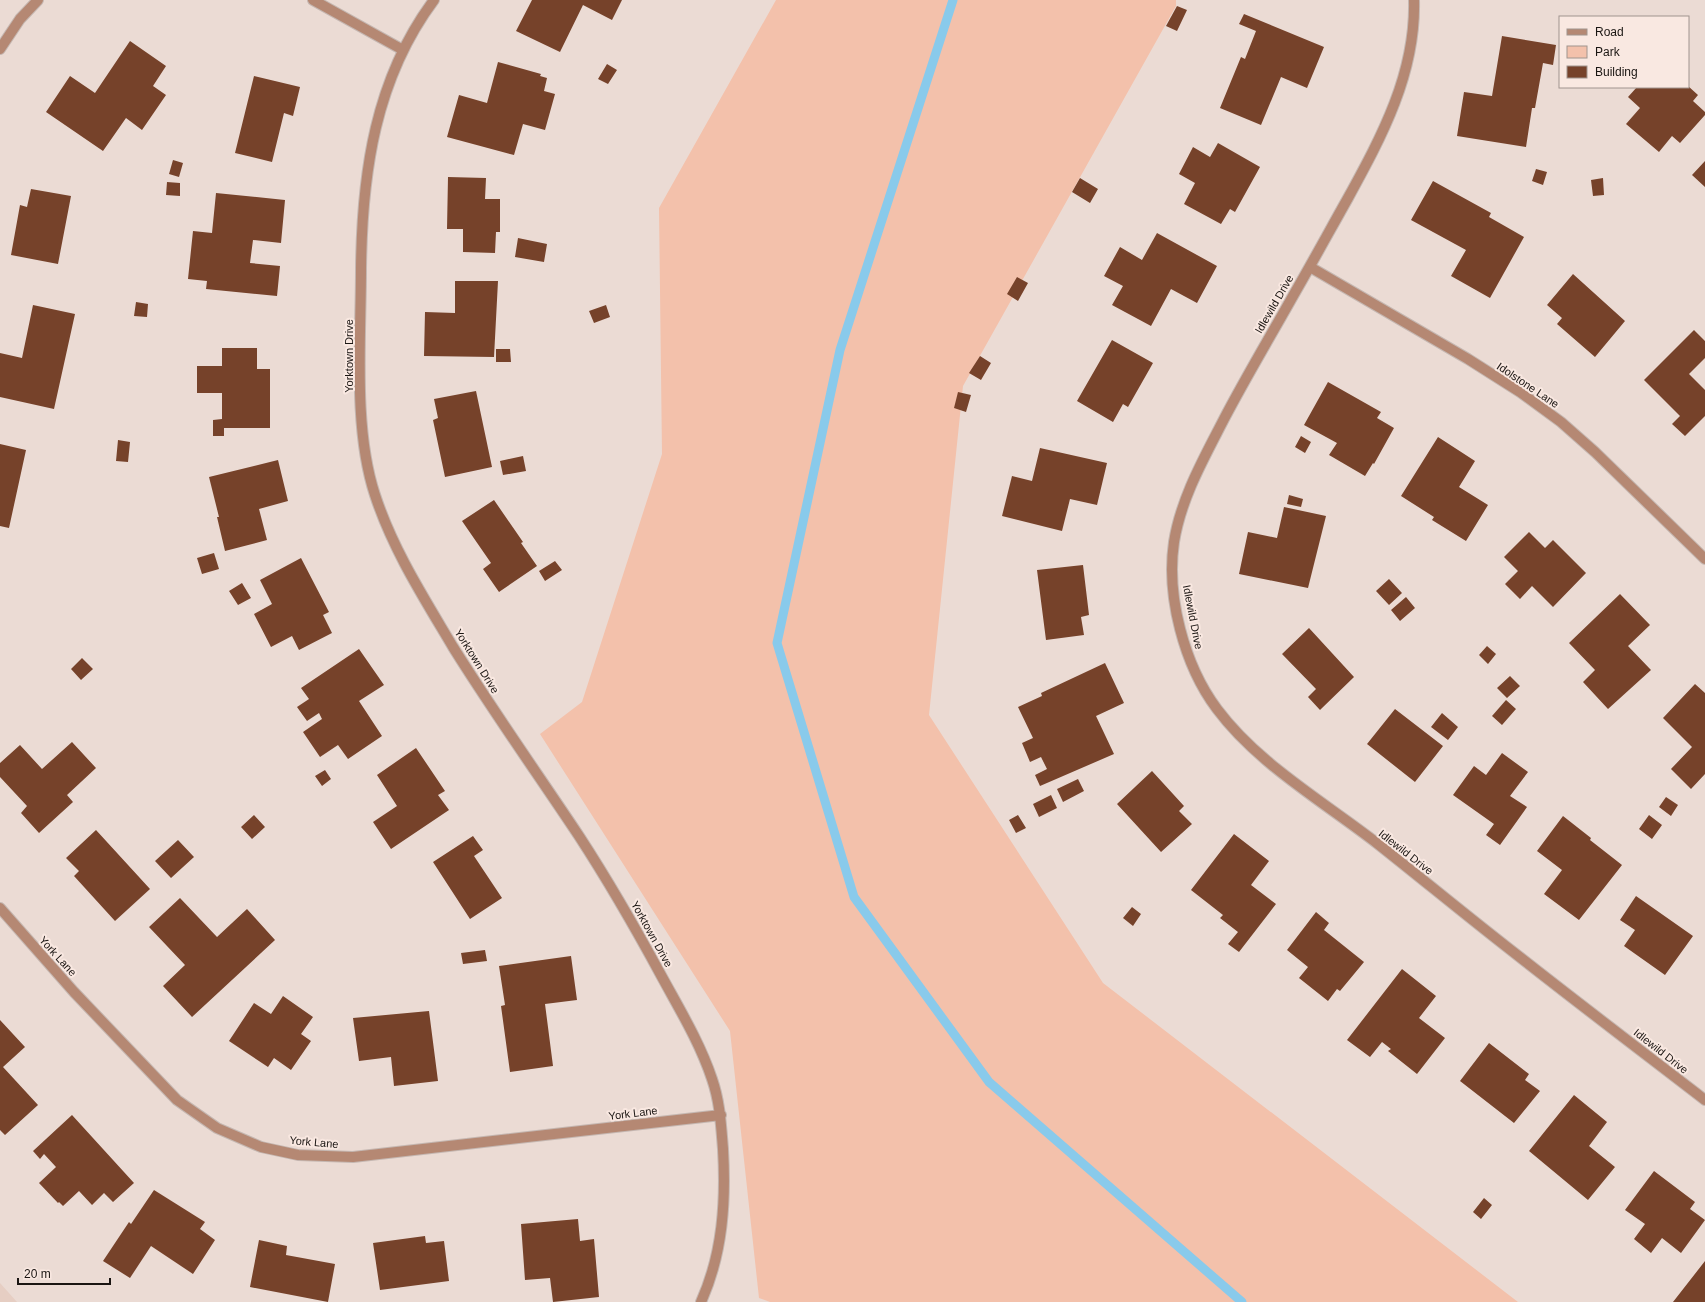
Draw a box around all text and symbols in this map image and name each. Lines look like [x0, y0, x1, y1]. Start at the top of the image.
legend [1559, 16, 1689, 88]
text: Road [1595, 25, 1624, 39]
text: Park [1595, 45, 1621, 59]
text: Building [1595, 65, 1638, 79]
street label: Idlewild Drive [1252, 273, 1296, 335]
street label: Yorktown Drive [343, 319, 355, 393]
street label: Idolstone Lane [1495, 360, 1561, 410]
street label: Idlewild Drive [1181, 584, 1205, 650]
street label: Yorktown Drive [452, 627, 502, 695]
street label: Idlewild Drive [1377, 827, 1435, 877]
street label: Yorktown Drive [629, 899, 675, 969]
street label: York Lane [37, 934, 79, 978]
street label: Idlewild Drive [1632, 1026, 1690, 1076]
street label: York Lane [608, 1104, 658, 1122]
street label: York Lane [289, 1134, 339, 1150]
scale bar [18, 1260, 110, 1286]
text: 20 m [24, 1267, 51, 1281]

